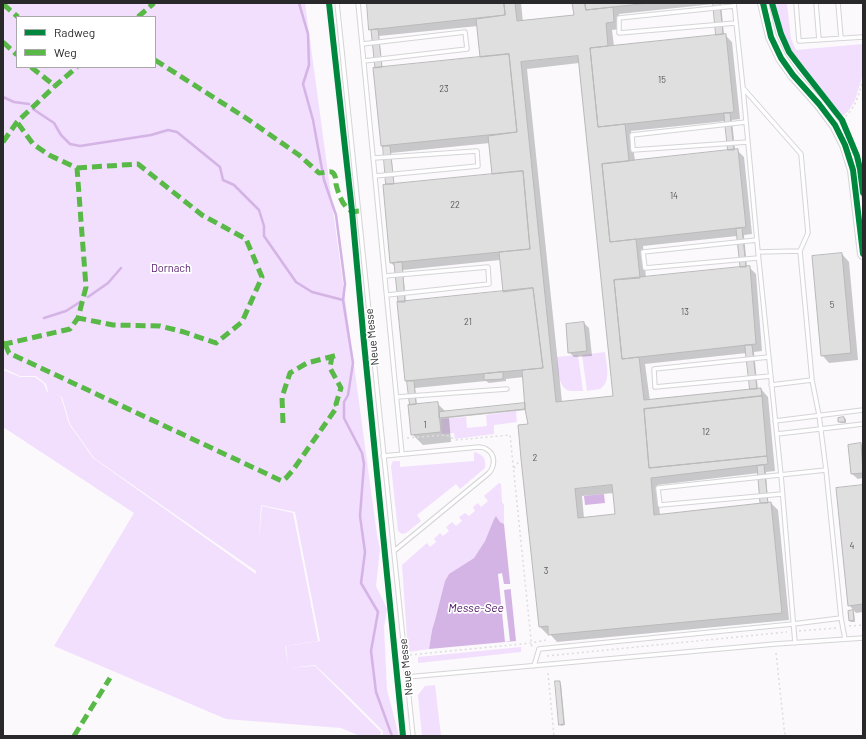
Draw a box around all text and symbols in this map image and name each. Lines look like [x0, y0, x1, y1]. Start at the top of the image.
legend [16, 16, 156, 68]
text: Radweg [54, 25, 95, 39]
text: Weg [54, 45, 77, 59]
house number: 15 [658, 75, 666, 85]
house number: 23 [439, 84, 449, 94]
house number: 14 [670, 191, 678, 201]
house number: 22 [450, 200, 460, 210]
park label: Dornach [151, 261, 191, 275]
house number: 5 [830, 300, 834, 310]
house number: 13 [681, 307, 689, 317]
street label: Neue Messe [362, 308, 382, 366]
house number: 21 [464, 317, 472, 327]
house number: 1 [423, 420, 427, 430]
house number: 12 [702, 427, 710, 437]
house number: 2 [533, 453, 537, 463]
house number: 4 [850, 541, 854, 551]
house number: 3 [544, 566, 548, 576]
water label: Messe-See [448, 601, 504, 615]
street label: Neue Messe [396, 638, 416, 696]

